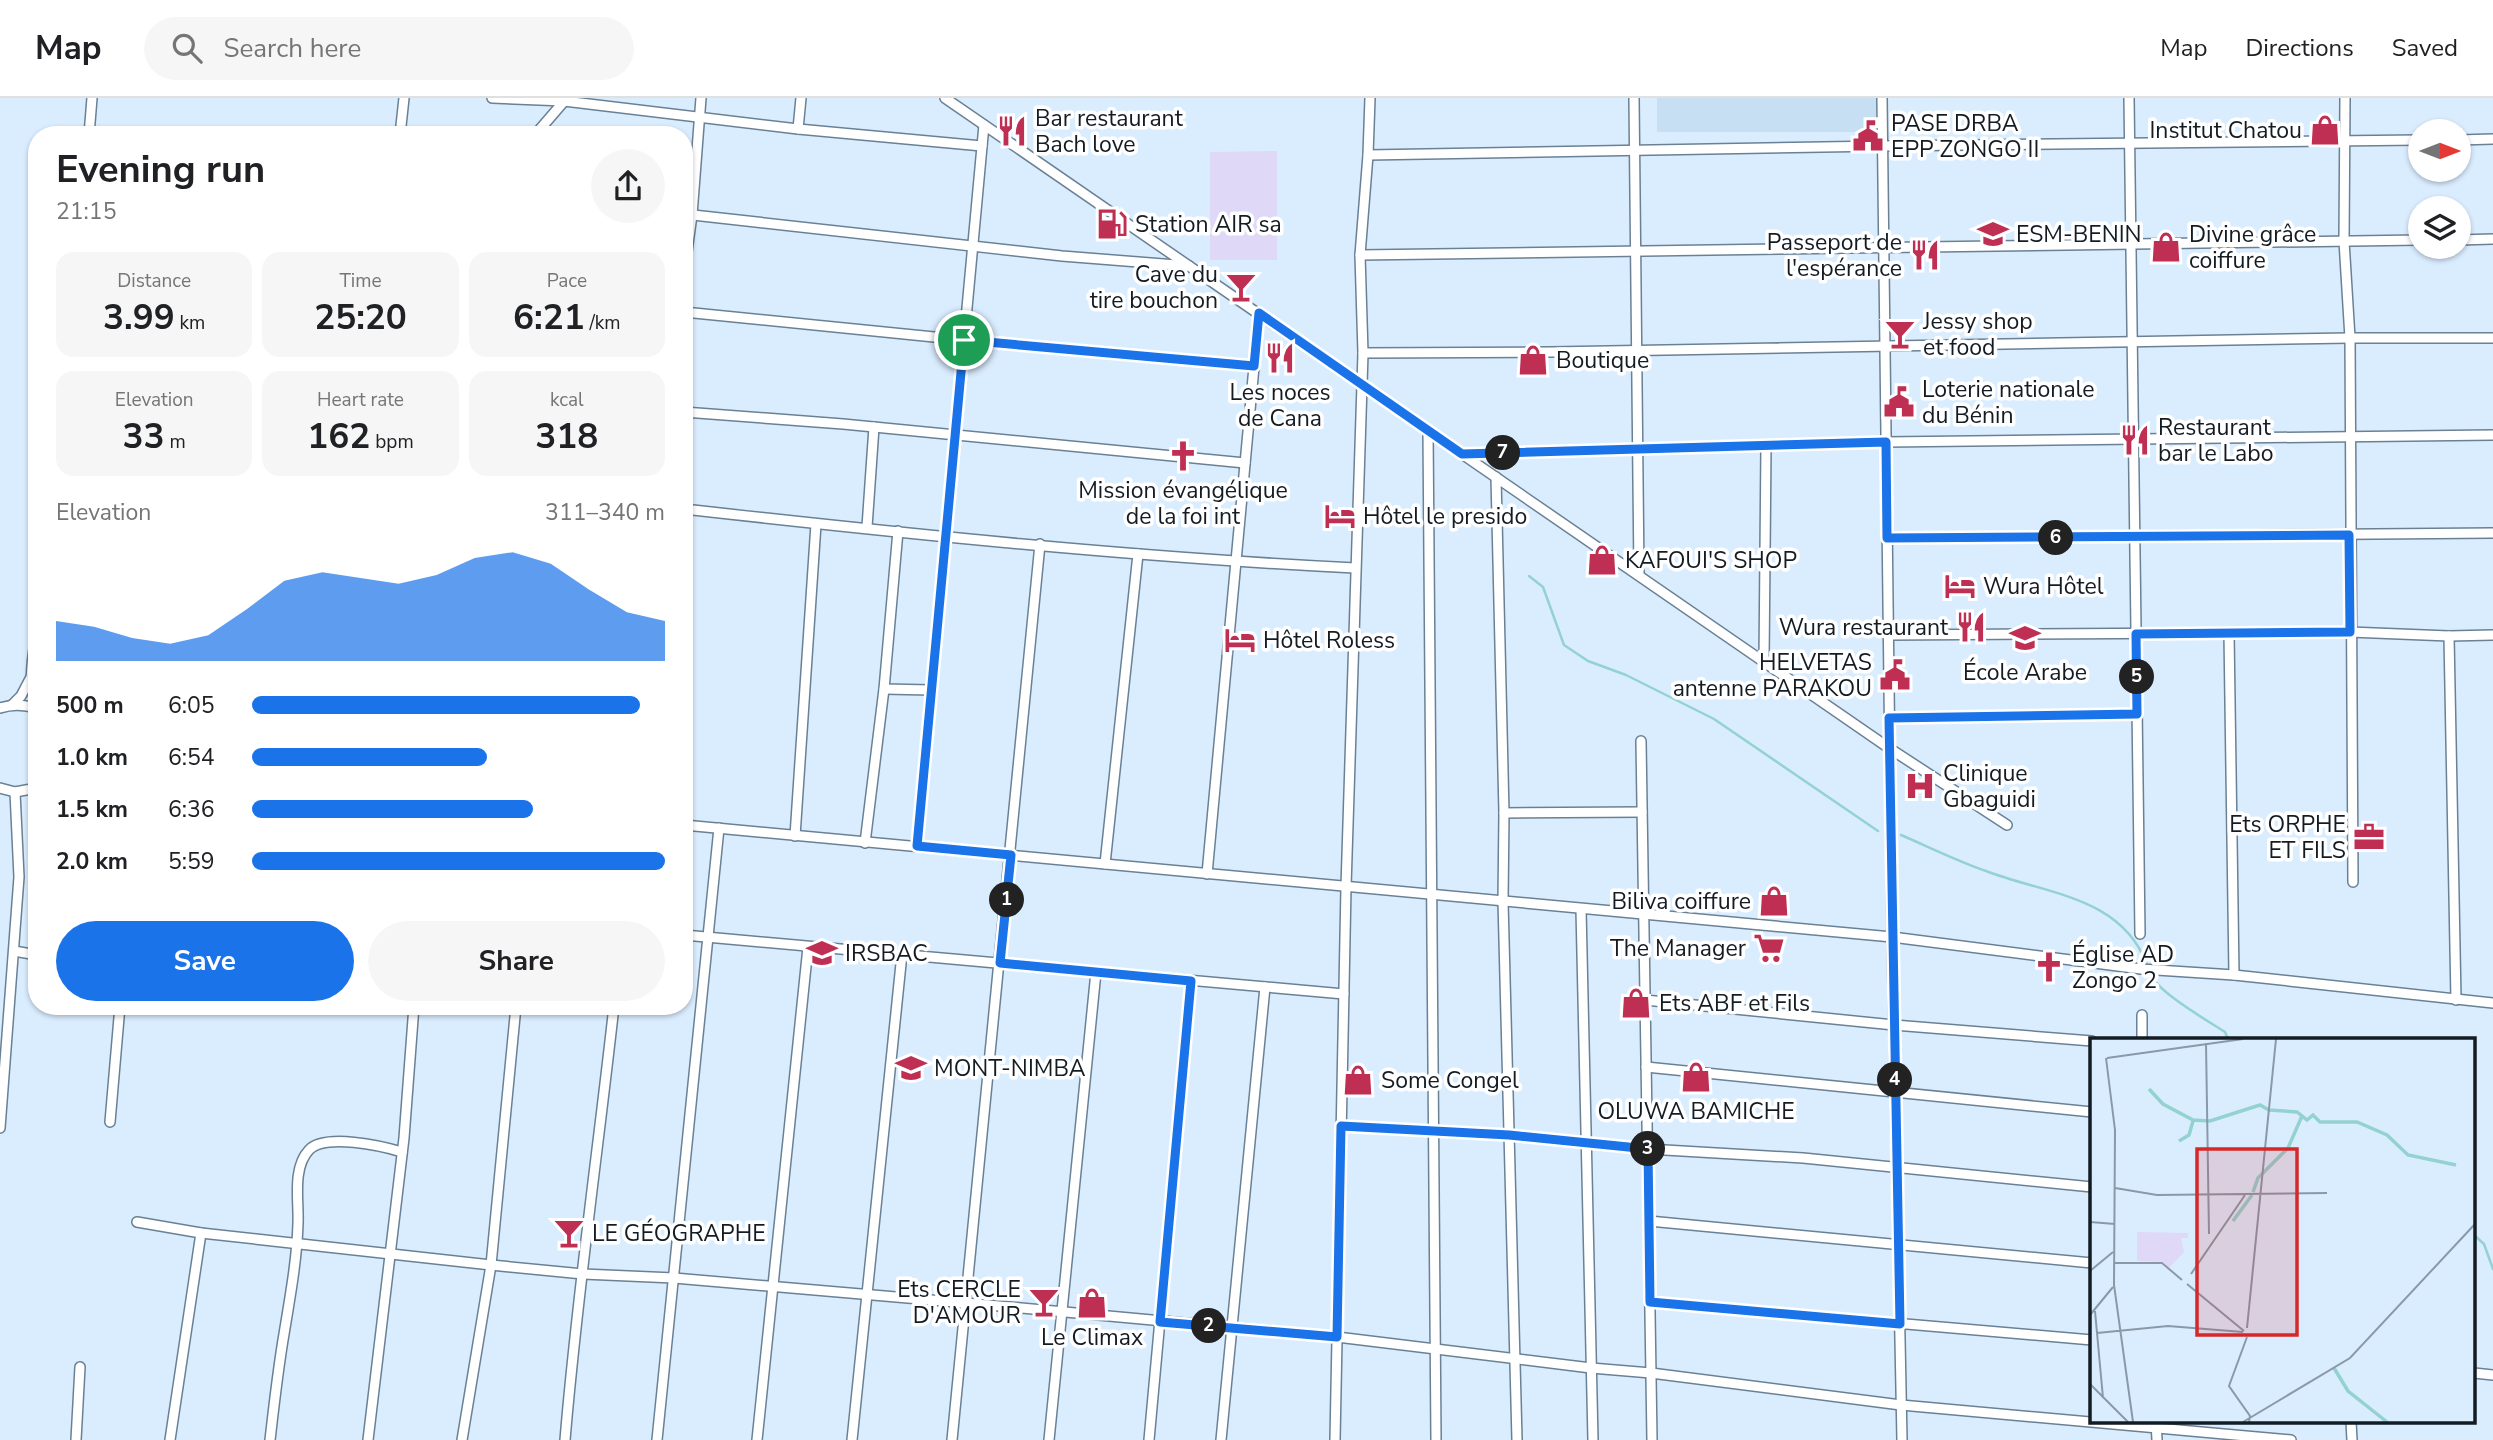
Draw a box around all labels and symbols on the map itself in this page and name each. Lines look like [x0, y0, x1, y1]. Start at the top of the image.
place label: Bar restaurant Bach love [1035, 103, 1184, 160]
place label: PASE DRBA EPP ZONGO II [1891, 108, 2039, 165]
shop icon: Institut Chatou [2308, 113, 2342, 147]
restaurant icon: Bar restaurant Bach love [995, 114, 1029, 148]
place label: Institut Chatou [2149, 115, 2302, 146]
public building icon: PASE DRBA EPP ZONGO II [1851, 119, 1885, 153]
north arrow [2408, 119, 2471, 182]
fuel station icon: Station AIR sa [1095, 207, 1129, 241]
place label: Station AIR sa [1135, 209, 1282, 240]
school or university icon: ESM-BENIN [1976, 217, 2010, 251]
place label: ESM-BENIN [2016, 219, 2142, 250]
place label: Divine grâce coiffure [2189, 219, 2316, 276]
place label: Passeport de l'espérance [1767, 227, 1902, 284]
shop icon: Divine grâce coiffure [2149, 230, 2183, 264]
restaurant icon: Passeport de l'espérance [1908, 238, 1942, 272]
place label: Cave du tire bouchon [1090, 259, 1218, 316]
bar icon: Cave du tire bouchon [1224, 270, 1258, 304]
place label: Jessy shop et food [1922, 306, 2033, 363]
pin [934, 310, 994, 370]
bar icon: Jessy shop et food [1883, 317, 1917, 351]
restaurant icon: Les noces de Cana [1263, 341, 1297, 375]
shop icon: Boutique [1516, 343, 1550, 377]
place label: Boutique [1556, 345, 1649, 376]
place label: Loterie nationale du Bénin [1922, 374, 2095, 431]
place label: Les noces de Cana [1229, 377, 1331, 434]
public building icon: Loterie nationale du Bénin [1882, 385, 1916, 419]
place label: Restaurant bar le Labo [2158, 412, 2273, 469]
restaurant icon: Restaurant bar le Labo [2118, 423, 2152, 457]
pin: 7 [1486, 436, 1520, 470]
church icon: Mission évangélique de la foi int [1166, 439, 1200, 473]
place label: Mission évangélique de la foi int [1078, 475, 1288, 532]
hotel icon: Hôtel le presido [1323, 499, 1357, 533]
place label: Hôtel le presido [1363, 501, 1527, 532]
pin: 6 [2038, 520, 2074, 556]
shop icon: KAFOUI'S SHOP [1585, 543, 1619, 577]
place label: KAFOUI'S SHOP [1625, 545, 1797, 576]
hotel icon: Wura Hôtel [1943, 569, 1977, 603]
place label: Wura Hôtel [1983, 571, 2104, 602]
restaurant icon: Wura restaurant [1954, 610, 1988, 644]
place label: Wura restaurant [1779, 612, 1949, 643]
school or university icon: École Arabe [2008, 621, 2042, 655]
hotel icon: Hôtel Roless [1223, 623, 1257, 657]
place label: Hôtel Roless [1263, 625, 1395, 656]
place label: HELVETAS antenne PARAKOU [1673, 647, 1872, 704]
place label: École Arabe [1963, 657, 2087, 688]
public building icon: HELVETAS antenne PARAKOU [1878, 658, 1912, 692]
pin: 5 [2120, 660, 2154, 694]
place label: Clinique Gbaguidi [1943, 758, 2036, 815]
hospital icon: Clinique Gbaguidi [1903, 769, 1937, 803]
place label: Ets ORPHE ET FILS [2229, 809, 2346, 866]
office icon: Ets ORPHE ET FILS [2352, 820, 2386, 854]
pin: 1 [990, 882, 1024, 918]
shop icon: Biliva coiffure [1757, 884, 1791, 918]
place label: Biliva coiffure [1612, 886, 1751, 917]
supermarket icon: The Manager [1752, 931, 1786, 965]
place label: The Manager [1610, 933, 1747, 964]
school or university icon: IRSBAC [805, 936, 839, 970]
place label: IRSBAC [845, 938, 928, 969]
place label: Église AD Zongo 2 [2072, 939, 2174, 996]
church icon: Église AD Zongo 2 [2032, 950, 2066, 984]
shop icon: Ets ABF et Fils [1619, 986, 1653, 1020]
place label: Ets ABF et Fils [1659, 988, 1810, 1019]
inset map [2090, 1038, 2476, 1422]
school or university icon: MONT-NIMBA [894, 1051, 928, 1085]
place label: MONT-NIMBA [934, 1053, 1086, 1084]
shop icon: OLUWA BAMICHE [1679, 1060, 1713, 1094]
pin: 4 [1878, 1062, 1912, 1098]
shop icon: Some Congel [1341, 1063, 1375, 1097]
place label: Some Congel [1381, 1065, 1519, 1096]
place label: OLUWA BAMICHE [1597, 1096, 1795, 1127]
pin: 3 [1630, 1132, 1666, 1166]
bar icon: LE GÉOGRAPHE [552, 1216, 586, 1250]
place label: LE GÉOGRAPHE [592, 1218, 766, 1249]
place label: Ets CERCLE D'AMOUR [897, 1274, 1021, 1331]
bar icon: Ets CERCLE D'AMOUR [1027, 1285, 1061, 1319]
shop icon: Le Climax [1075, 1286, 1109, 1320]
pin: 2 [1192, 1308, 1226, 1344]
place label: Le Climax [1041, 1322, 1143, 1353]

